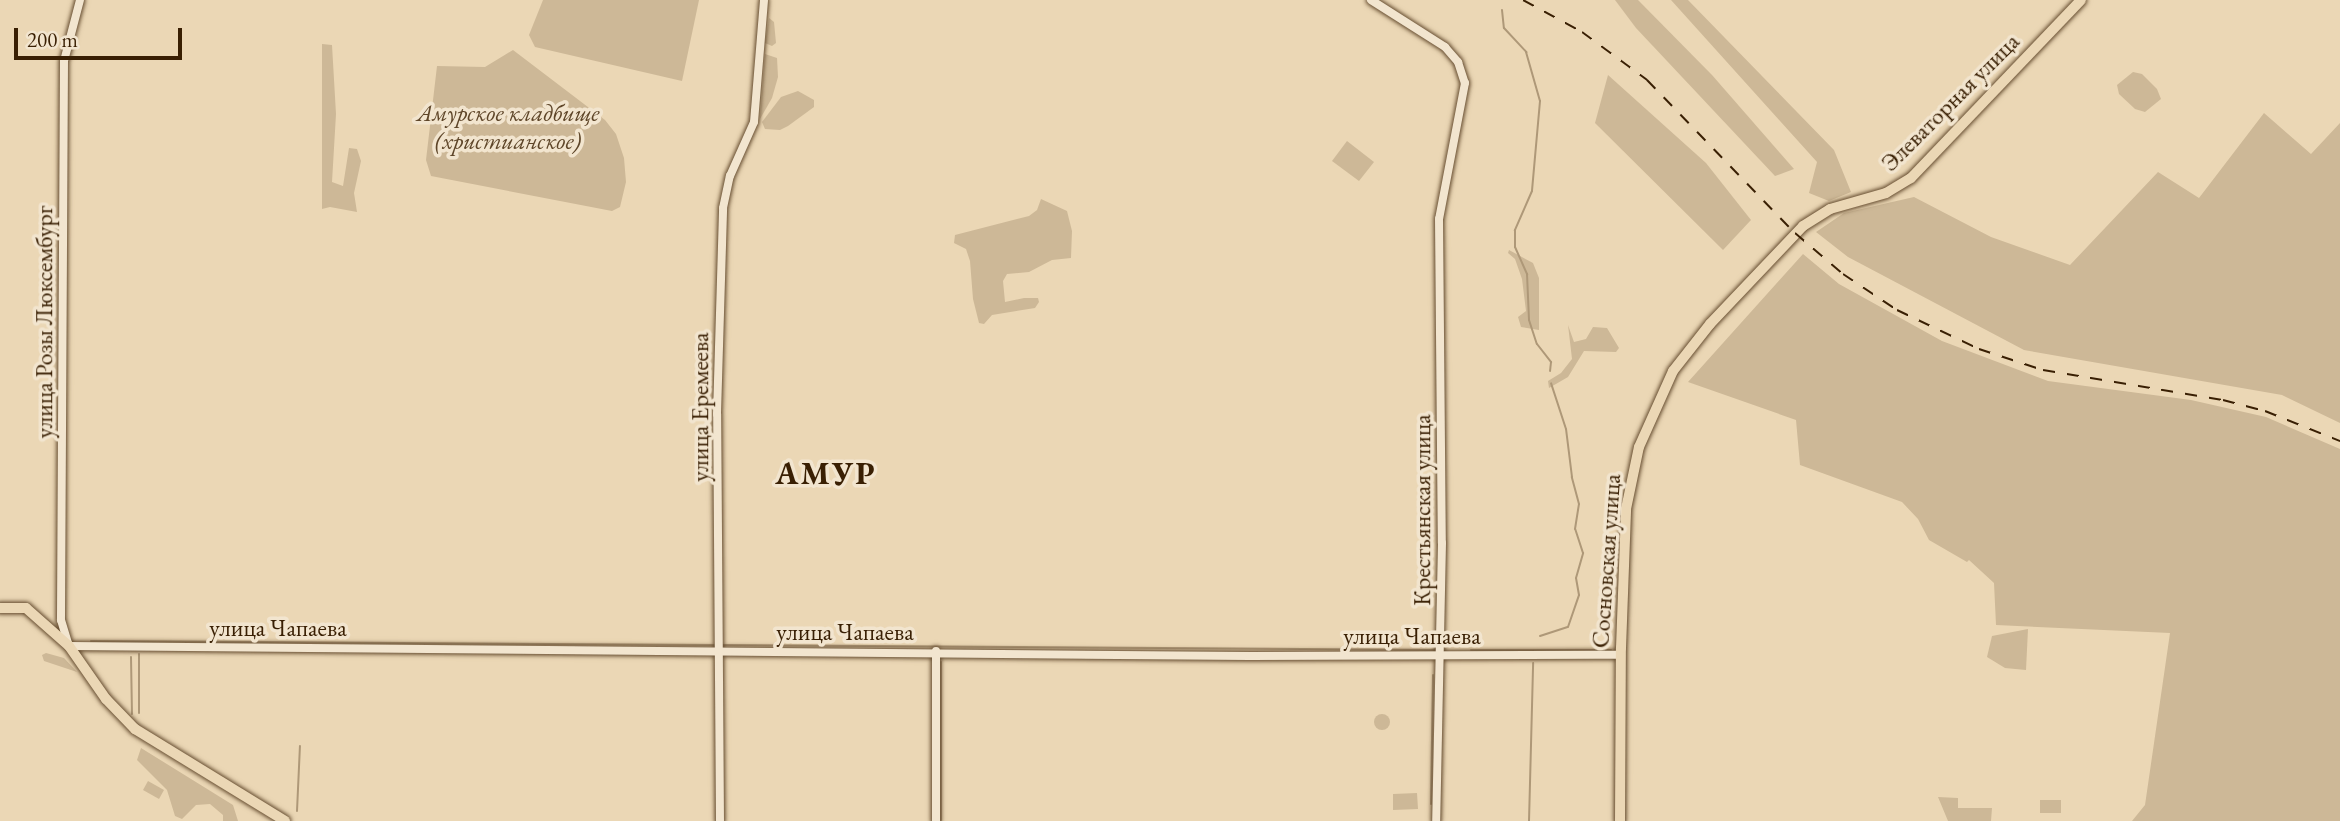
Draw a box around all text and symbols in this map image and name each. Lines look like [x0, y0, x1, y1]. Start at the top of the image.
scale bar [18, 14, 186, 58]
text: 200 m [27, 26, 78, 53]
street label: Элеваторная улица [1875, 27, 2025, 177]
park label: Амурское кладбище (христианское) [417, 99, 599, 155]
street label: улица Розы Люксембург [30, 206, 58, 438]
street label: улица Еремеева [686, 332, 714, 482]
street label: Крестьянская улица [1408, 414, 1436, 606]
district label: АМУР [776, 454, 876, 492]
street label: Сосновская улица [1586, 473, 1626, 649]
street label: улица Чапаева [209, 614, 347, 642]
street label: улица Чапаева [776, 618, 914, 646]
street label: улица Чапаева [1343, 622, 1481, 650]

